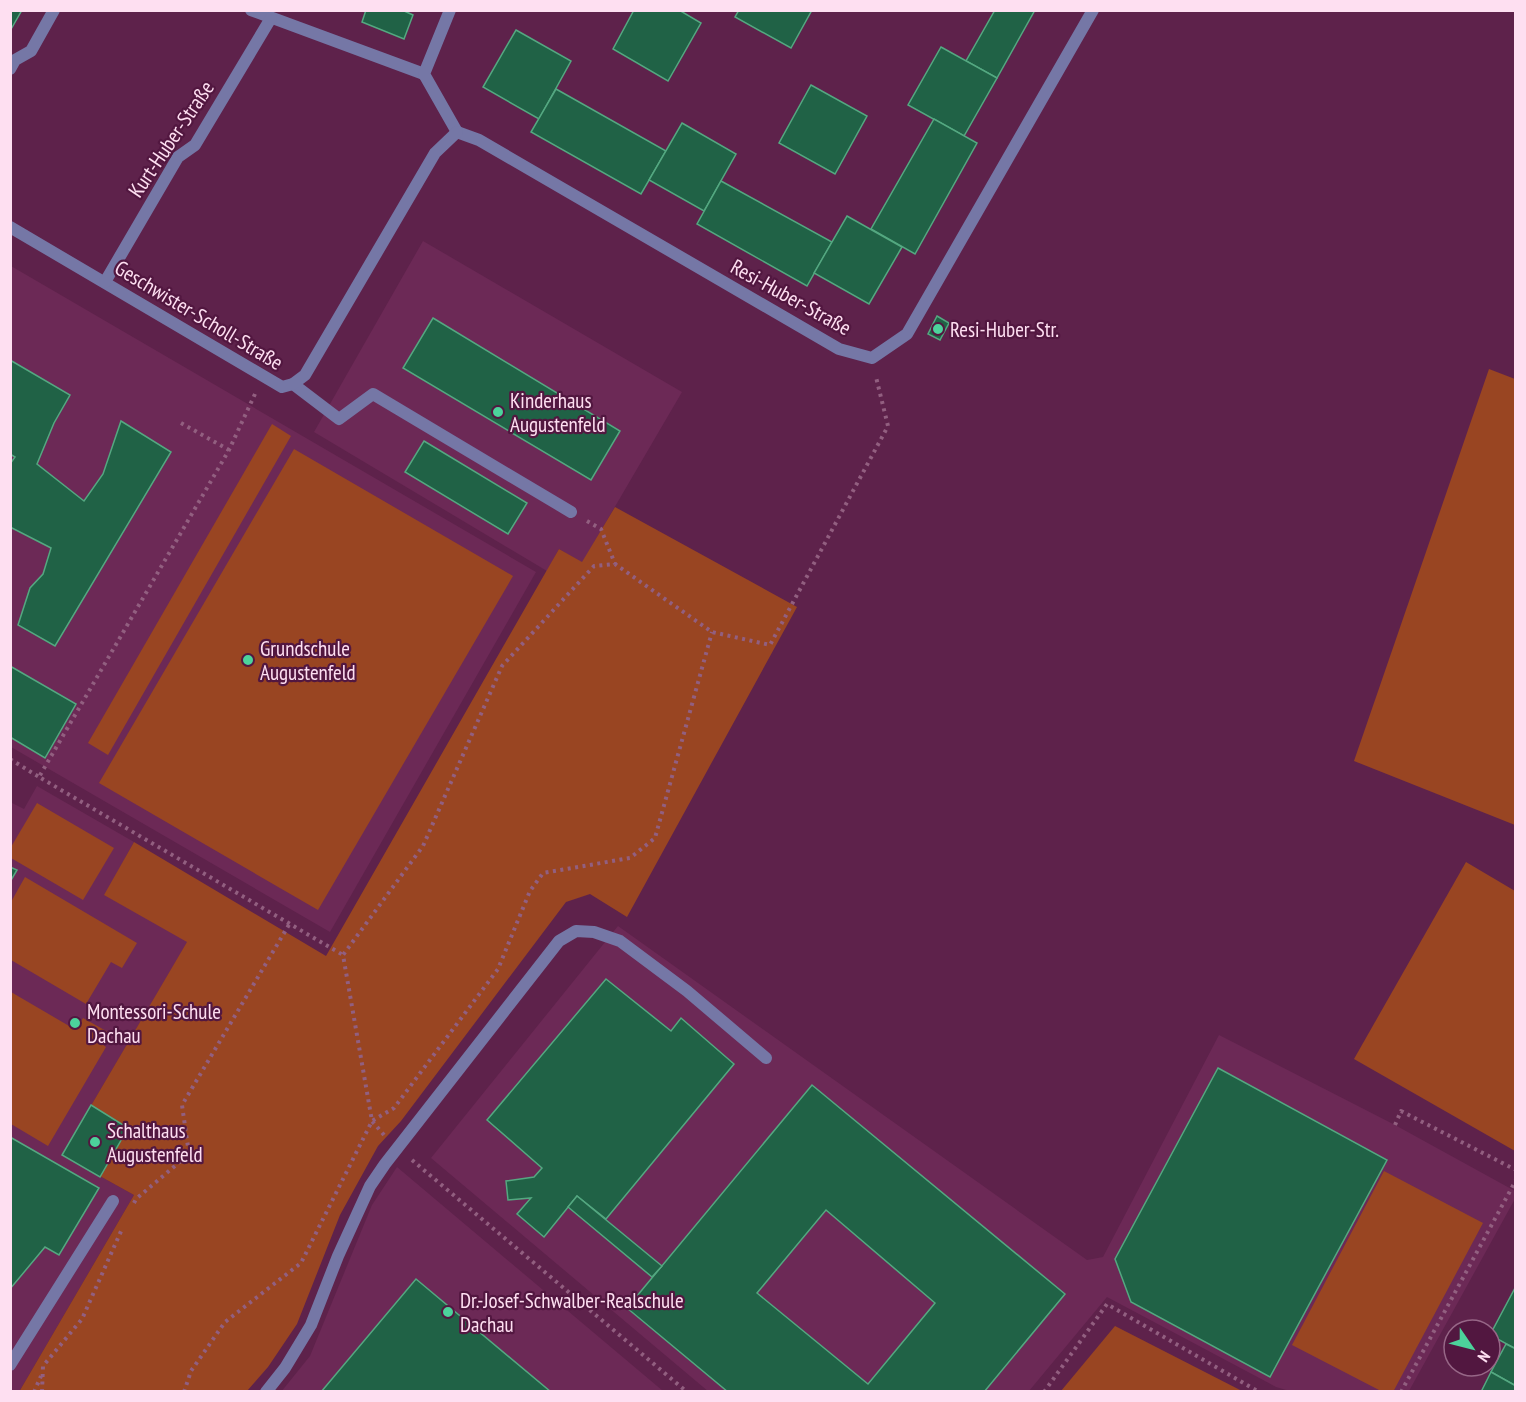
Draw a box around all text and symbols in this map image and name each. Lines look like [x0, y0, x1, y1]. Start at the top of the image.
street label: Kurt-Huber-Straße [122, 76, 220, 202]
street label: Resi-Huber-Straße [726, 253, 856, 341]
street label: Geschwister-Scholl-Straße [110, 254, 288, 376]
place label: Resi-Huber-Str. [950, 316, 1059, 343]
marker: Resi-Huber-Str. [931, 322, 945, 336]
place label: Kinderhaus Augustenfeld [510, 387, 606, 438]
marker: Kinderhaus Augustenfeld [491, 405, 505, 419]
place label: Grundschule Augustenfeld [260, 635, 356, 686]
marker: Grundschule Augustenfeld [241, 653, 255, 667]
place label: Montessori-Schule Dachau [87, 998, 221, 1049]
marker: Montessori-Schule Dachau [68, 1016, 82, 1030]
place label: Schalthaus Augustenfeld [107, 1117, 203, 1168]
marker: Schalthaus Augustenfeld [88, 1135, 102, 1149]
place label: Dr.-Josef-Schwalber-Realschule Dachau [460, 1287, 684, 1338]
marker: Dr.-Josef-Schwalber-Realschule Dachau [441, 1305, 455, 1319]
north arrow [1442, 1318, 1502, 1378]
text: N [1474, 1347, 1495, 1366]

